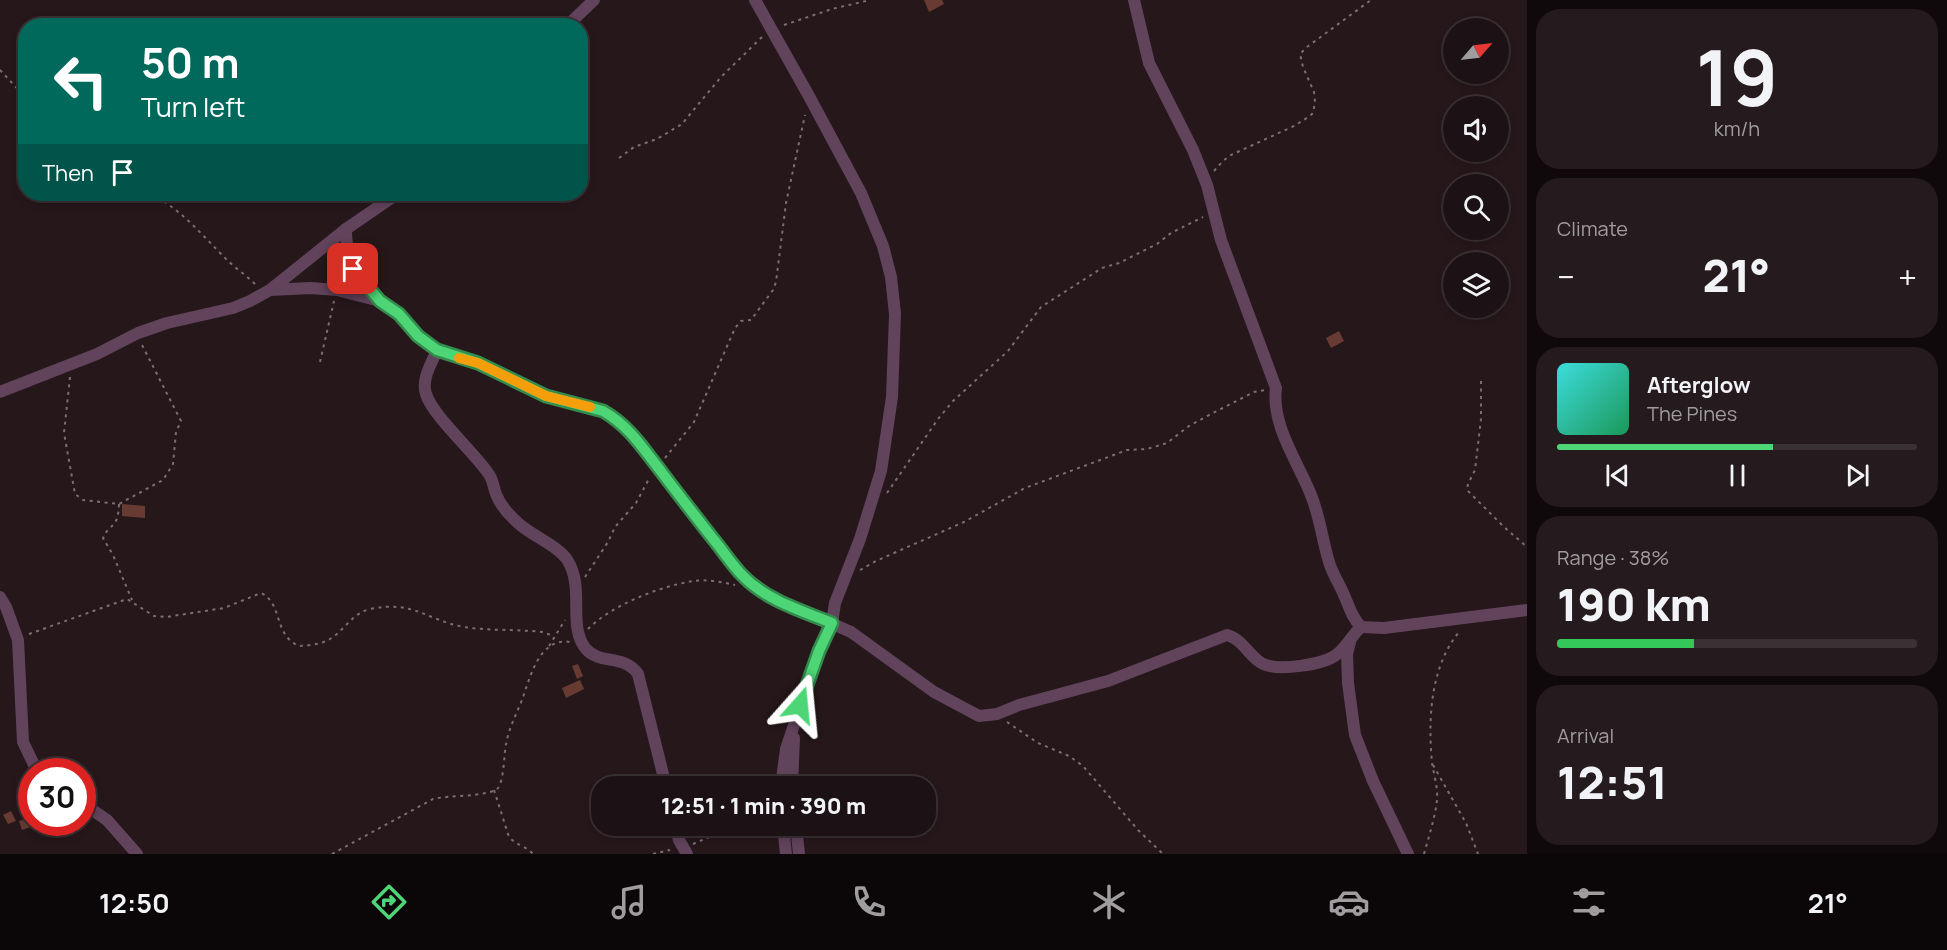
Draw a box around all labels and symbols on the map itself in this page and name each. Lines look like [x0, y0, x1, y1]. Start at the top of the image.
north arrow [1443, 18, 1509, 84]
pin [327, 243, 378, 294]
position arrow [768, 673, 832, 737]
speed limit sign: 30 [18, 758, 96, 836]

